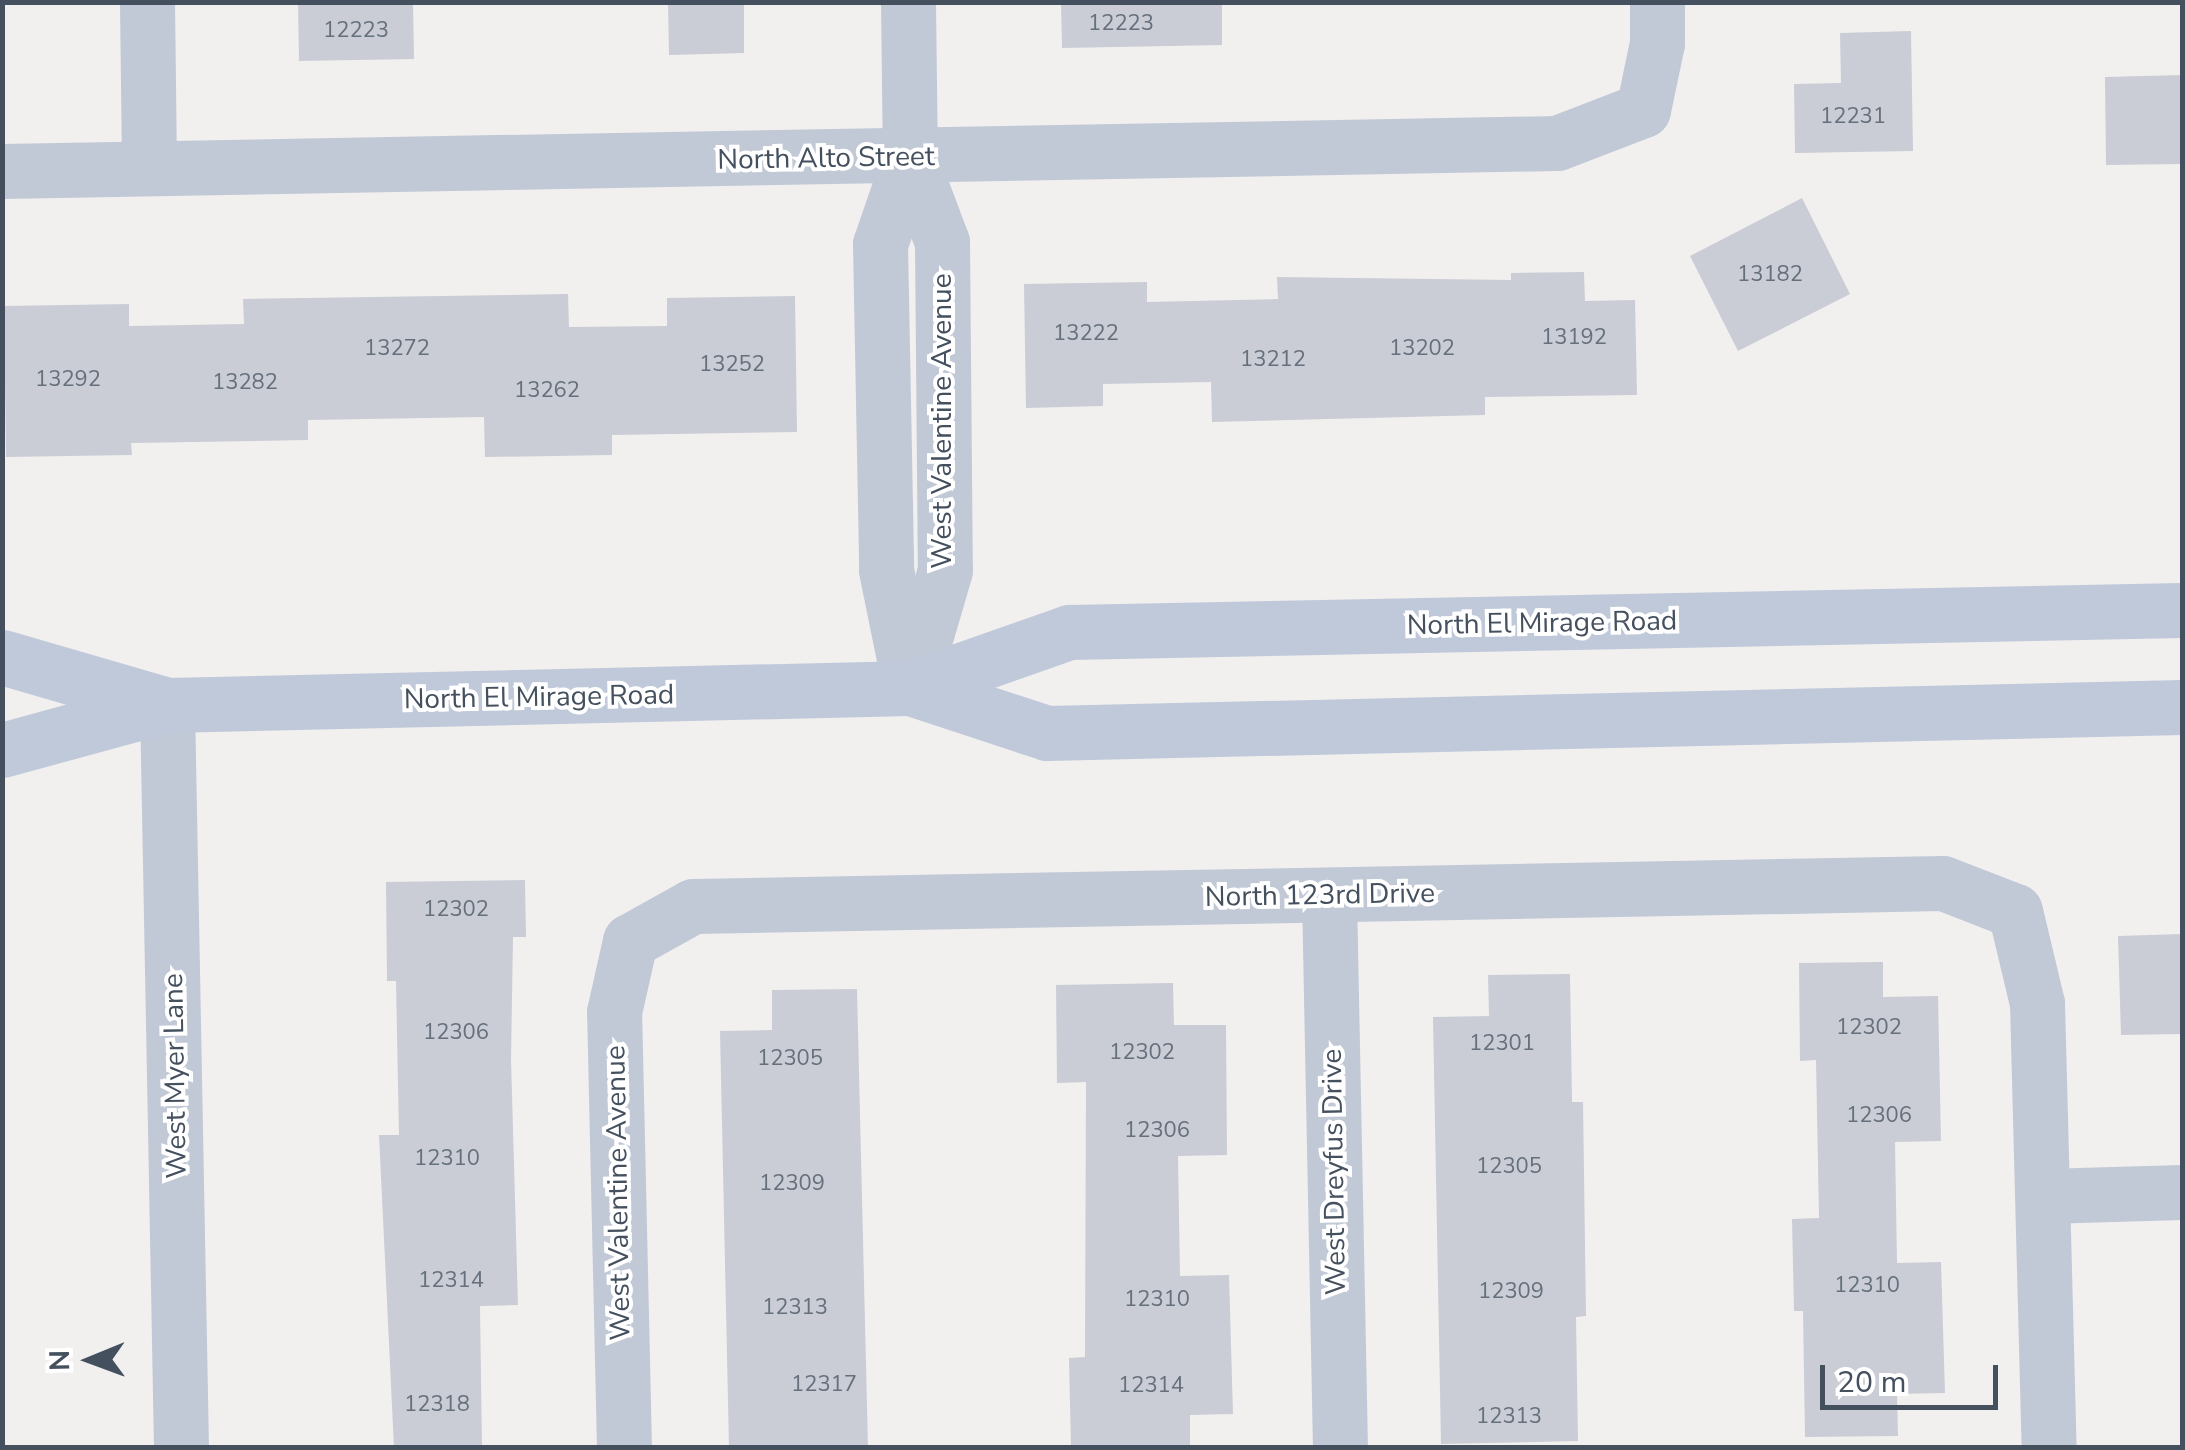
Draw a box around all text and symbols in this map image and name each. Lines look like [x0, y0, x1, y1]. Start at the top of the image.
house number: 12223 [1088, 11, 1154, 37]
house number: 12223 [323, 18, 389, 44]
house number: 12231 [1820, 104, 1886, 130]
street label: North Alto Street [717, 139, 935, 177]
house number: 13182 [1737, 262, 1803, 288]
street label: West Valentine Avenue [925, 273, 959, 569]
house number: 13222 [1053, 321, 1119, 347]
house number: 13192 [1541, 325, 1607, 351]
house number: 13272 [364, 336, 430, 362]
house number: 13202 [1389, 336, 1455, 362]
house number: 13212 [1240, 347, 1306, 373]
house number: 13252 [699, 352, 765, 378]
house number: 13292 [35, 367, 101, 393]
house number: 13282 [212, 370, 278, 396]
house number: 13262 [514, 378, 580, 404]
street label: North El Mirage Road [1406, 604, 1678, 642]
street label: North El Mirage Road [403, 678, 675, 716]
street label: North 123rd Drive [1205, 876, 1435, 914]
house number: 12302 [423, 897, 489, 923]
street label: West Myer Lane [156, 973, 194, 1179]
house number: 12302 [1836, 1015, 1902, 1041]
house number: 12306 [423, 1020, 489, 1046]
house number: 12301 [1469, 1031, 1535, 1057]
house number: 12302 [1109, 1040, 1175, 1066]
street label: West Valentine Avenue [599, 1045, 637, 1341]
house number: 12305 [757, 1046, 823, 1072]
street label: West Dreyfus Drive [1315, 1049, 1353, 1295]
house number: 12306 [1846, 1103, 1912, 1129]
house number: 12306 [1124, 1118, 1190, 1144]
house number: 12310 [414, 1146, 480, 1172]
house number: 12305 [1476, 1154, 1542, 1180]
house number: 12309 [759, 1171, 825, 1197]
house number: 12314 [418, 1268, 484, 1294]
house number: 12310 [1834, 1273, 1900, 1299]
house number: 12309 [1478, 1279, 1544, 1305]
house number: 12310 [1124, 1287, 1190, 1313]
house number: 12313 [762, 1295, 828, 1321]
north arrow [40, 1310, 140, 1410]
scale bar [1825, 1345, 2002, 1407]
text: N [41, 1350, 79, 1371]
text: 20 m [1837, 1362, 1906, 1403]
house number: 12317 [791, 1372, 857, 1398]
house number: 12314 [1118, 1373, 1184, 1399]
house number: 12318 [404, 1392, 470, 1418]
house number: 12313 [1476, 1404, 1542, 1430]

